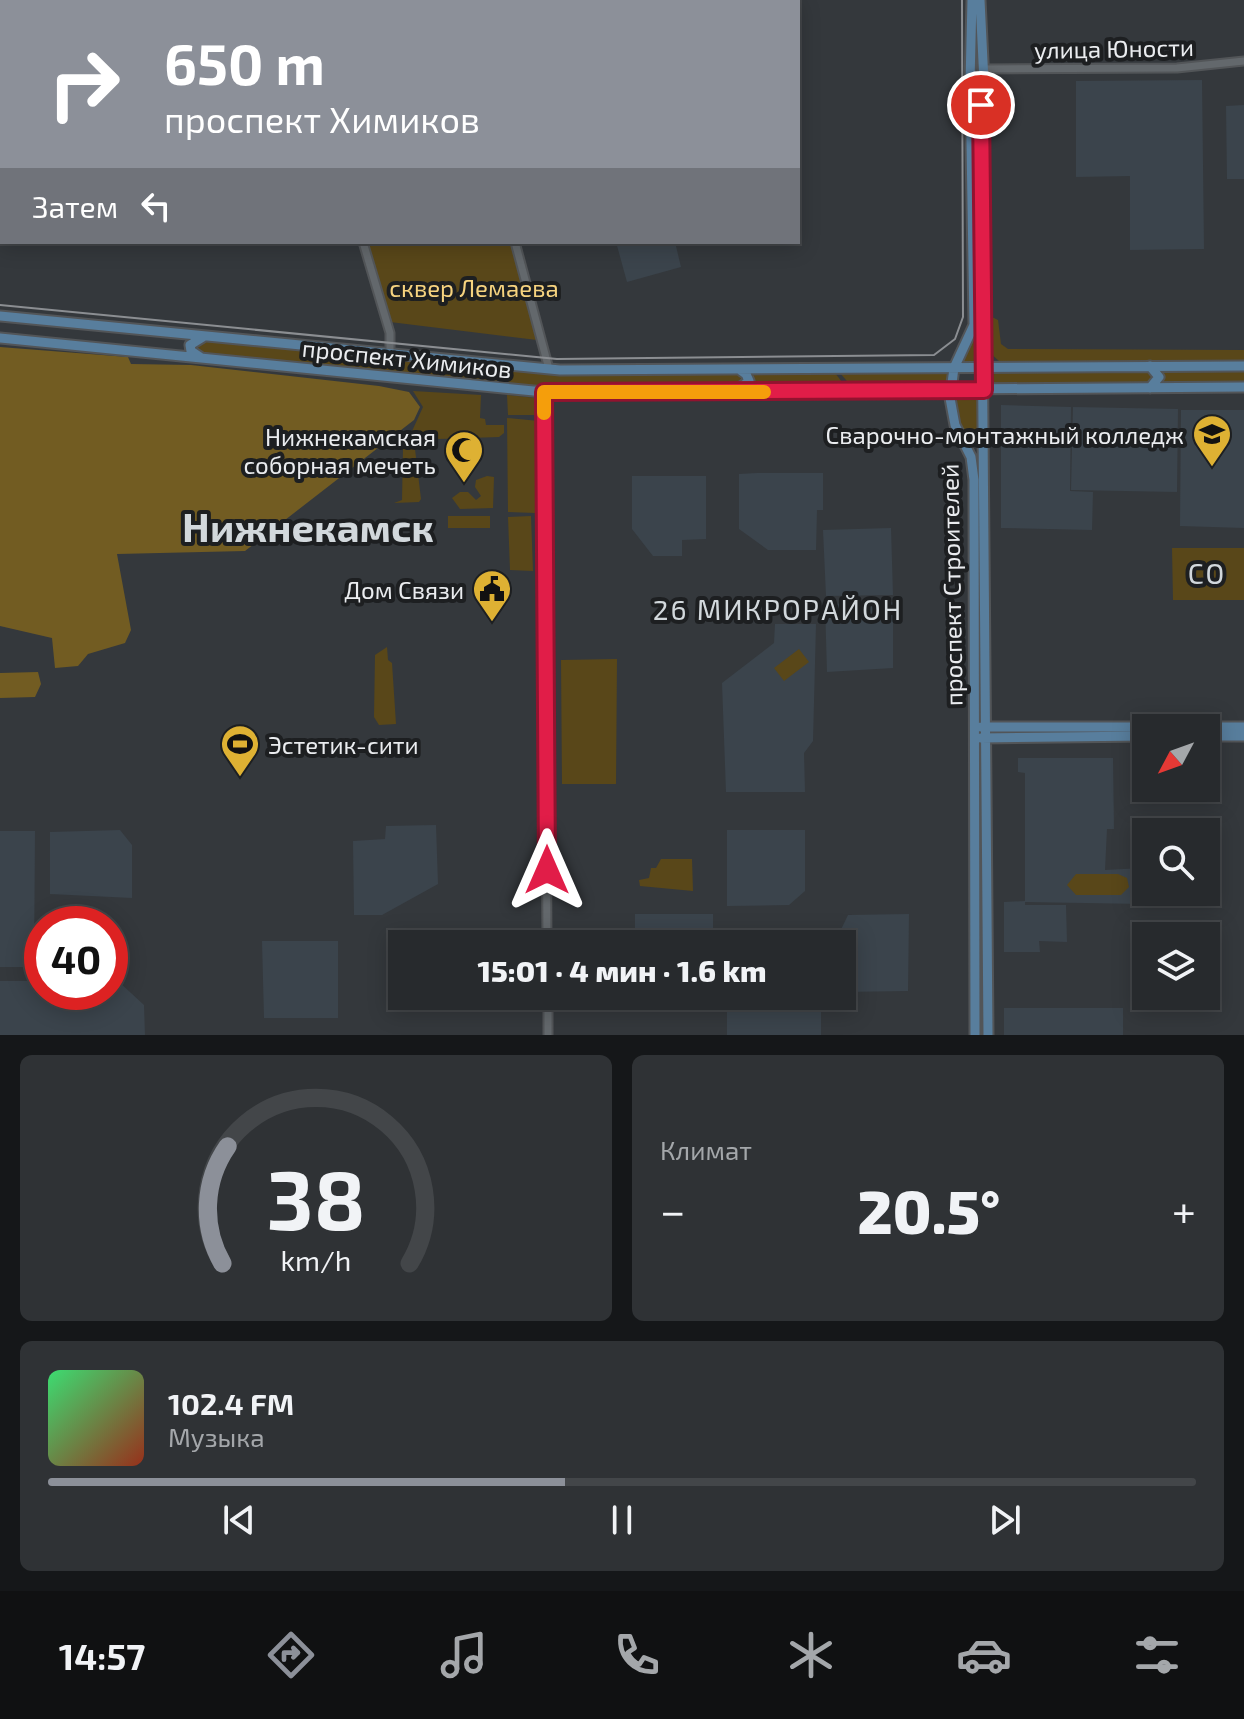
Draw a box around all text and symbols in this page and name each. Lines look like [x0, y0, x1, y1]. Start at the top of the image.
text: 650 m [164, 29, 325, 96]
icon: right [32, 32, 136, 136]
street label: улица Юности [1034, 32, 1194, 65]
pin [947, 71, 1015, 139]
icon: arrive [959, 83, 1003, 127]
text: проспект Химиков [164, 97, 480, 140]
icon: left [134, 184, 178, 228]
text: Затем [32, 188, 118, 224]
park label: сквер Лемаева [389, 273, 559, 302]
street label: проспект Химиков [301, 333, 513, 383]
school or university icon: Сварочно-монтажный колледж [1191, 413, 1233, 468]
place label: Сварочно-монтажный колледж [826, 420, 1184, 449]
place label: Нижнекамская соборная мечеть [243, 422, 436, 479]
mosque icon: Нижнекамская соборная мечеть [443, 429, 485, 484]
street label: проспект Строителей [934, 464, 968, 706]
district label: Нижнекамск [182, 502, 434, 550]
district label: СО [1188, 556, 1226, 590]
public building icon: Дом Связи [471, 568, 513, 623]
place label: Дом Связи [344, 575, 464, 604]
district label: 26 МИКРОРАЙОН [653, 592, 903, 626]
north arrow [1132, 714, 1220, 802]
map controls [1132, 714, 1220, 1010]
sports icon: Эстетик-сити [219, 723, 261, 778]
place label: Эстетик-сити [268, 730, 419, 759]
button: search [1132, 818, 1220, 906]
position arrow [505, 828, 589, 912]
speed limit sign: 40 [24, 906, 128, 1010]
button: layers [1132, 922, 1220, 1010]
text: 15:01 · 4 мин · 1.6 km [477, 952, 767, 988]
text: Климат [660, 1134, 752, 1165]
text: 38 [266, 1147, 366, 1247]
text: 20.5° [857, 1174, 1000, 1246]
text: − [660, 1183, 686, 1236]
text: + [1172, 1183, 1196, 1236]
text: km/h [281, 1242, 351, 1277]
text: 102.4 FM [168, 1385, 294, 1421]
text: Музыка [168, 1421, 265, 1452]
icon: previous [217, 1498, 261, 1542]
icon: pause [600, 1498, 644, 1542]
icon: next [983, 1498, 1027, 1542]
icon: directions [263, 1627, 319, 1683]
icon: music [436, 1627, 492, 1683]
icon: phone [609, 1627, 665, 1683]
icon: climate [783, 1627, 839, 1683]
icon: car [956, 1627, 1012, 1683]
icon: filters [1129, 1627, 1185, 1683]
text: 14:57 [59, 1634, 145, 1677]

